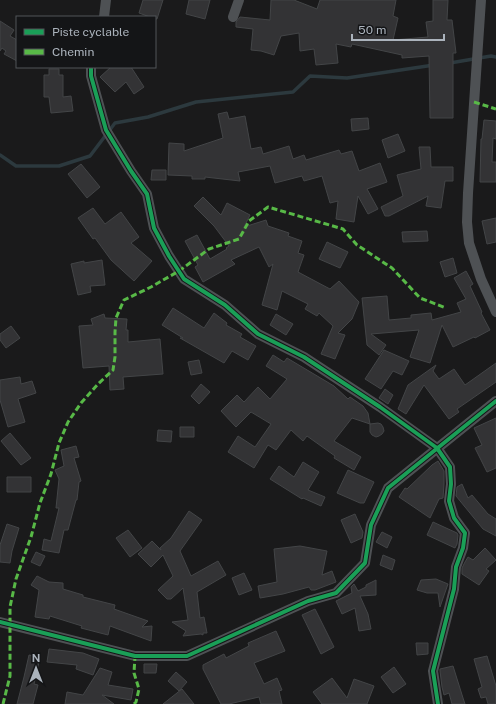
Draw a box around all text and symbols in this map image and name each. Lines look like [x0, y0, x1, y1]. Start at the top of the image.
legend [16, 16, 156, 68]
scale bar [352, 16, 444, 42]
text: 50 m [358, 23, 386, 37]
text: Piste cyclable [52, 25, 129, 39]
text: Chemin [52, 45, 94, 59]
north arrow [16, 648, 56, 688]
text: N [32, 652, 40, 664]

